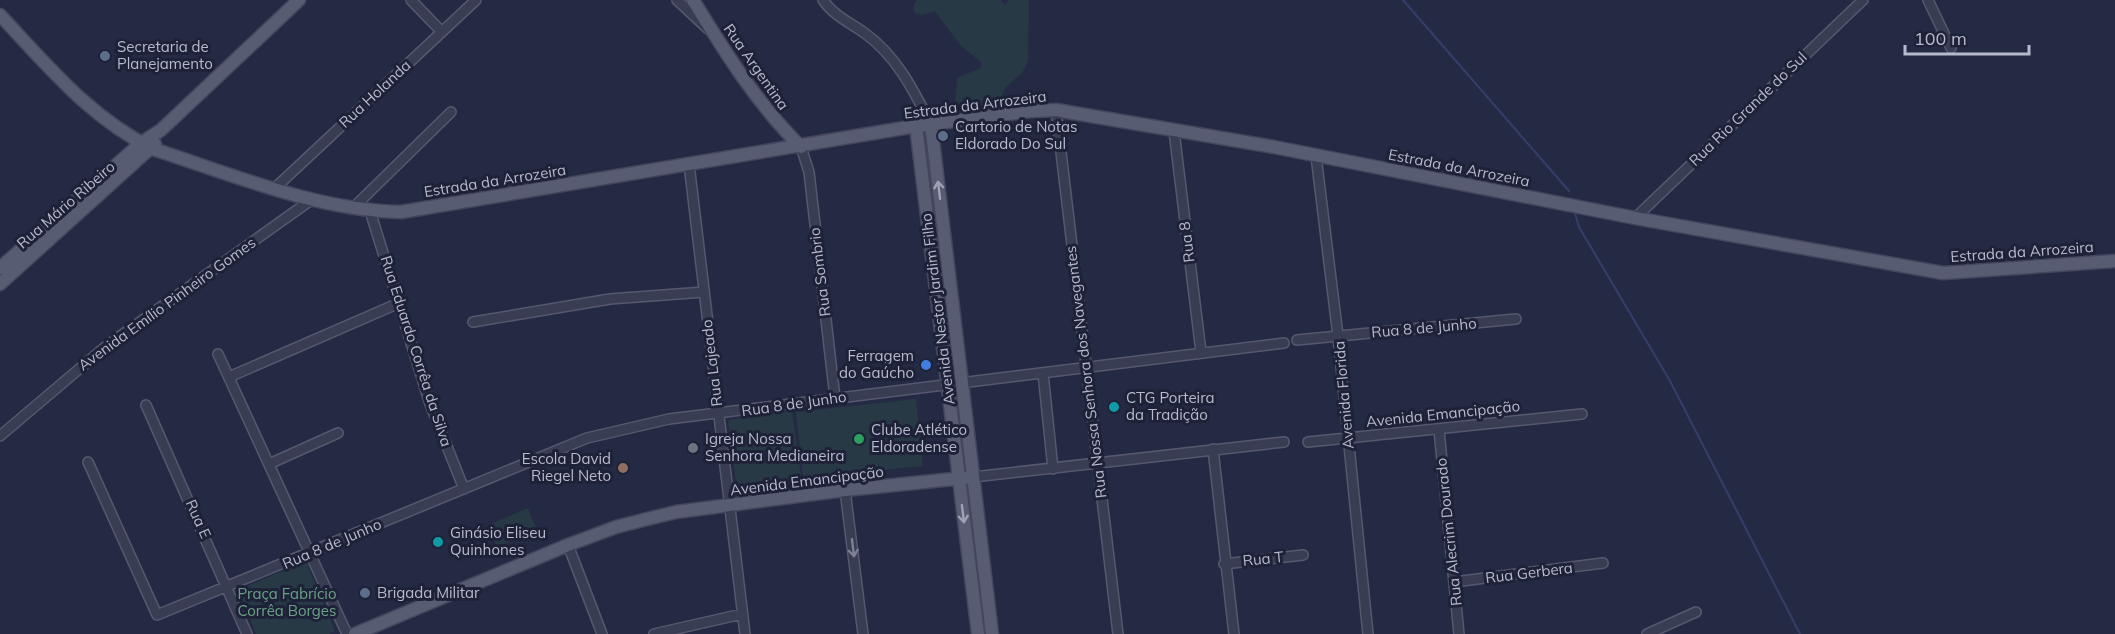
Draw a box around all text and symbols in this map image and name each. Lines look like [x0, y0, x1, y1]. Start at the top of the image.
scale bar [1905, 18, 2030, 56]
street label: Rua Argentina [720, 20, 793, 114]
text: 100 m [1914, 27, 1967, 50]
place label: Secretaria de Planejamento [117, 37, 213, 73]
street label: Rua Rio Grande do Sul [1685, 47, 1811, 170]
marker: Secretaria de Planejamento [98, 49, 112, 63]
street label: Rua Holanda [335, 56, 415, 132]
street label: Estrada da Arrozeira [903, 86, 1047, 123]
place label: Cartorio de Notas Eldorado Do Sul [955, 117, 1078, 153]
marker: Cartorio de Notas Eldorado Do Sul [936, 129, 950, 143]
street label: Estrada da Arrozeira [1387, 144, 1531, 191]
street label: Rua Mário Ribeiro [13, 157, 119, 252]
street label: Estrada da Arrozeira [423, 160, 567, 201]
one-way arrow [933, 181, 944, 200]
street label: Avenida Nestor Jardim Filho [916, 212, 959, 406]
street label: Rua 8 [1175, 221, 1198, 264]
street label: Rua Sombrio [805, 226, 834, 318]
street label: Avenida Emílio Pinheiro Gomes [74, 233, 259, 374]
street label: Estrada da Arrozeira [1950, 237, 2094, 266]
street label: Rua Nossa Senhora dos Navegantes [1061, 245, 1110, 499]
street label: Rua Eduardo Corrêa da Silva [377, 253, 456, 449]
street label: Rua 8 de Junho [1370, 313, 1477, 342]
street label: Rua Lajeado [697, 319, 726, 408]
street label: Avenida Florida [1329, 340, 1358, 450]
place label: Ferragem do Gaúcho [839, 346, 914, 382]
marker: Ferragem do Gaúcho [919, 358, 933, 372]
street label: Rua 8 de Junho [740, 387, 848, 420]
place label: CTG Porteira da Tradição [1126, 388, 1215, 424]
street label: Avenida Emancipação [1365, 396, 1521, 431]
marker: CTG Porteira da Tradição [1107, 400, 1121, 414]
place label: Clube Atlético Eldoradense [871, 420, 967, 456]
place label: Igreja Nossa Senhora Medianeira [705, 429, 844, 465]
marker: Clube Atlético Eldoradense [852, 432, 866, 446]
marker: Igreja Nossa Senhora Medianeira [686, 441, 700, 455]
place label: Escola David Riegel Neto [522, 449, 611, 485]
street label: Rua Alecrim Dourado [1431, 457, 1466, 607]
marker: Escola David Riegel Neto [616, 461, 630, 475]
street label: Avenida Emancipação [729, 462, 885, 499]
street label: Rua E [181, 496, 215, 541]
one-way arrow [958, 503, 969, 523]
street label: Rua 8 de Junho [279, 514, 384, 573]
place label: Ginásio Eliseu Quinhones [450, 523, 546, 559]
marker: Ginásio Eliseu Quinhones [431, 535, 445, 549]
one-way arrow [847, 538, 858, 557]
street label: Rua T [1242, 547, 1284, 570]
street label: Rua Gerbera [1484, 558, 1574, 587]
place label: Brigada Militar [377, 583, 480, 602]
park label: Praça Fabrício Corrêa Borges [238, 584, 336, 620]
marker: Brigada Militar [358, 586, 372, 600]

